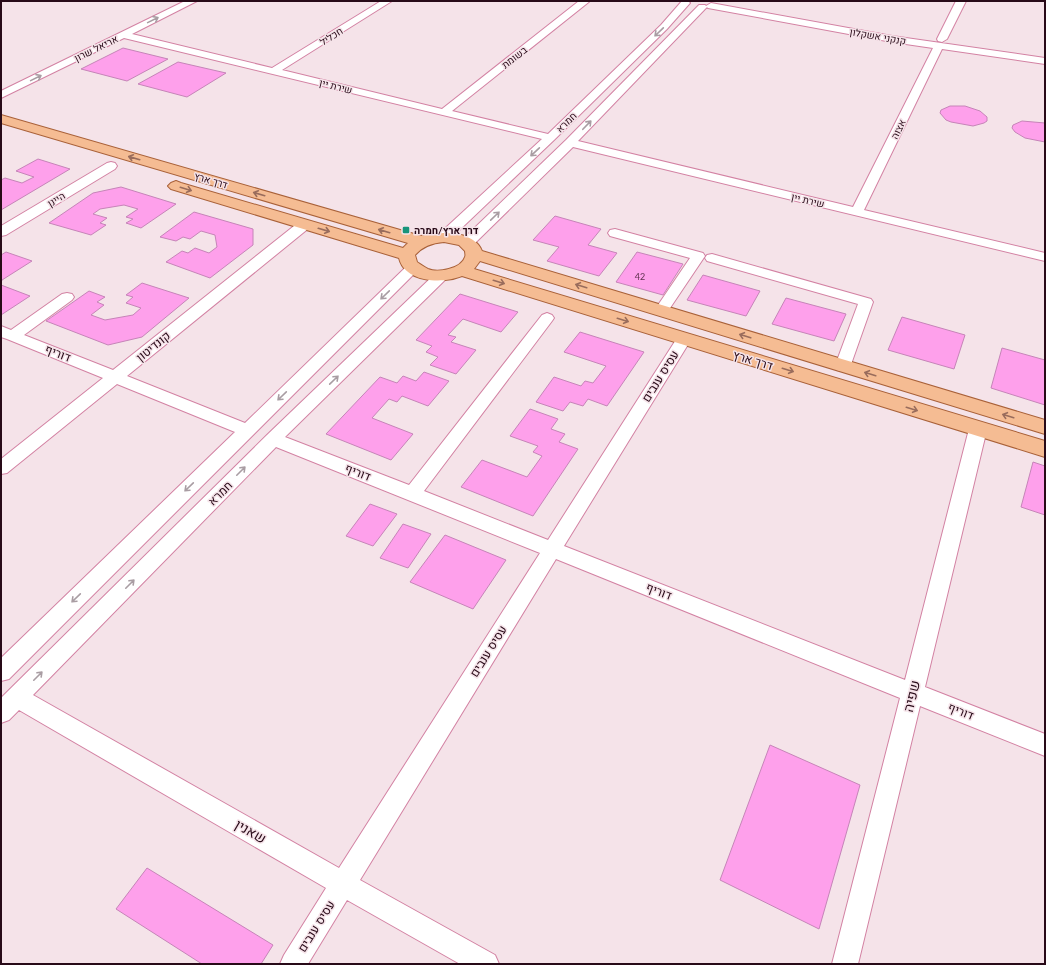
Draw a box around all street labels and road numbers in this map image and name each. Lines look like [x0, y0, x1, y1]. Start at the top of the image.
street label: חכליל [317, 24, 345, 48]
street label: קנקני אשקלון [849, 25, 907, 47]
street label: אריאל שרון [72, 32, 120, 64]
street label: בשומת [499, 43, 530, 71]
street label: שירת יין [318, 76, 354, 96]
street label: חמרא [553, 109, 579, 135]
street label: אצוה [888, 117, 908, 141]
street label: דרך ארץ [193, 170, 229, 190]
street label: היינן [45, 189, 67, 209]
street label: שירת יין [790, 190, 826, 210]
street label: קונדיטון [133, 328, 173, 364]
street label: דוריף [43, 341, 73, 365]
street label: דרך ארץ [731, 347, 775, 373]
street label: עסיס ענבים [638, 348, 682, 404]
street label: דוריף [343, 460, 373, 484]
street label: חמרא [205, 478, 235, 508]
street label: דוריף [644, 579, 674, 603]
street label: עסיס ענבים [466, 623, 510, 679]
street label: שפיה [899, 678, 923, 714]
street label: דוריף [946, 699, 976, 723]
street label: שאנין [232, 815, 270, 847]
street label: עסיס ענבים [294, 898, 338, 954]

